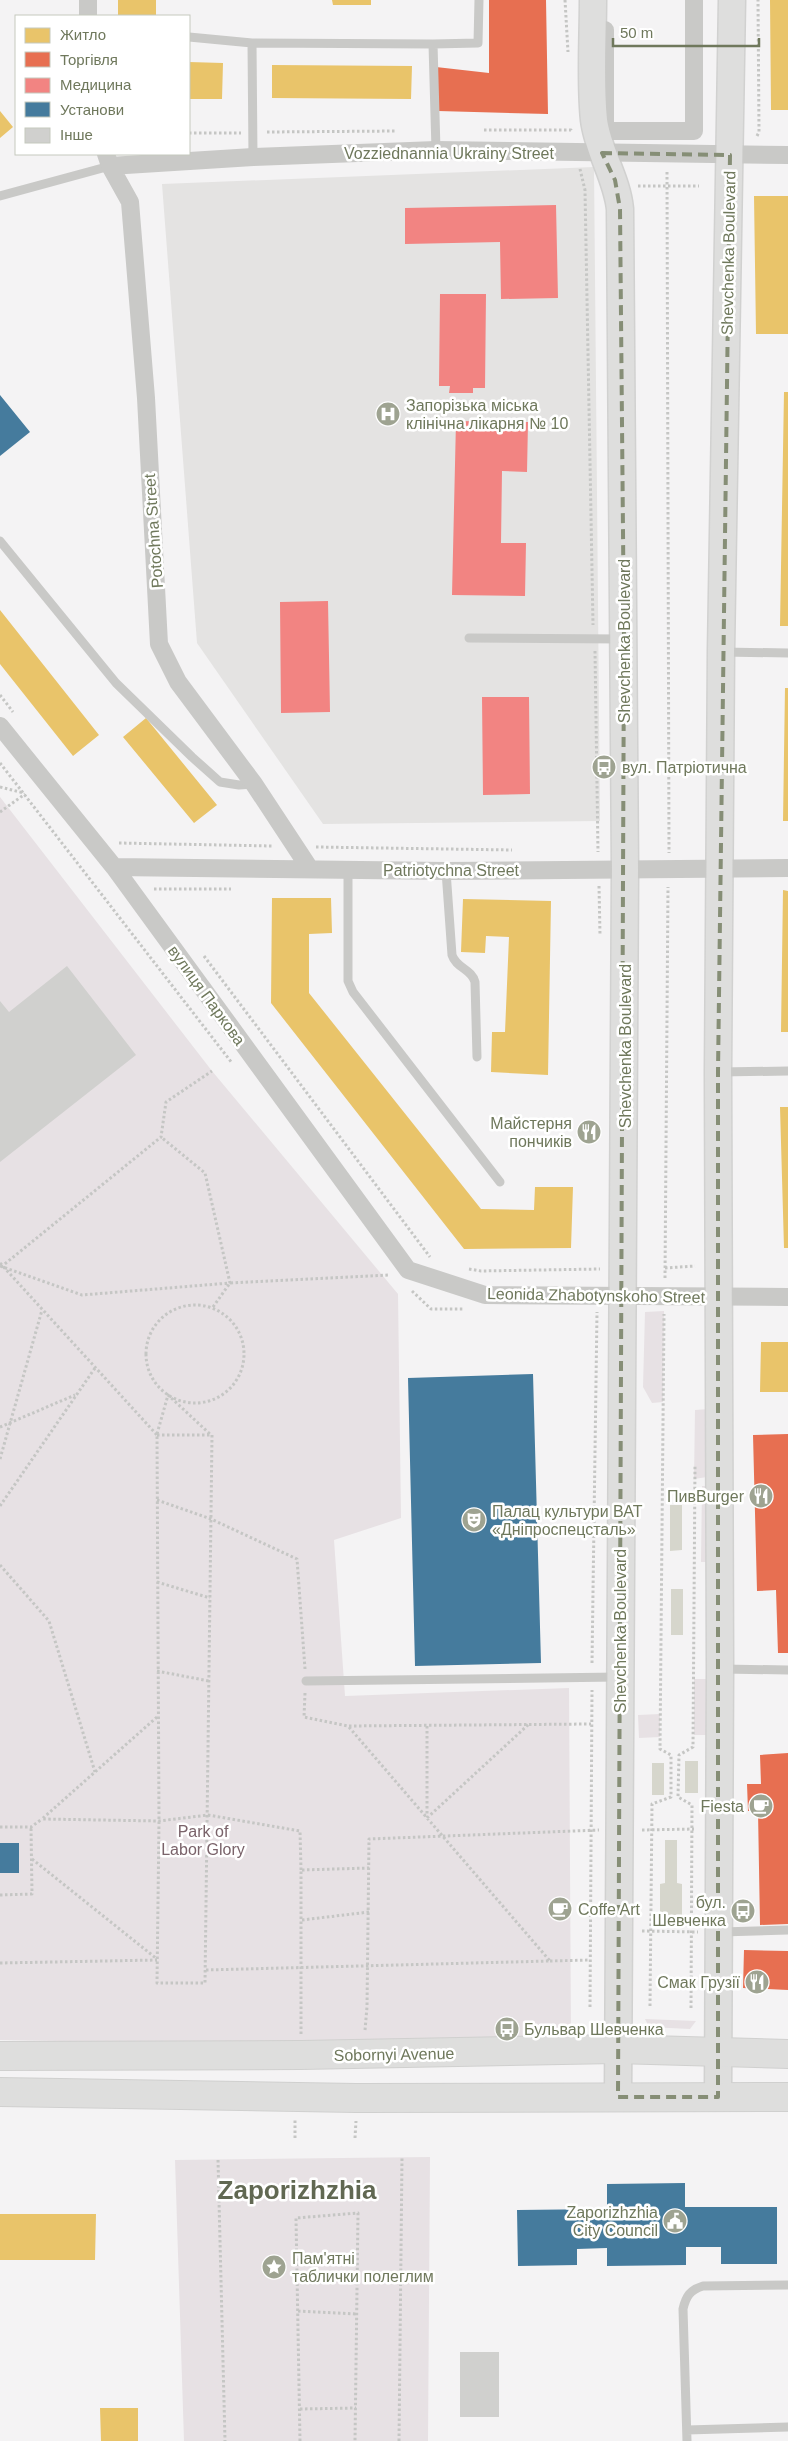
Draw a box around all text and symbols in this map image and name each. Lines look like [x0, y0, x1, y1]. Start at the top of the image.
legend [15, 15, 190, 155]
scale bar [613, 15, 759, 47]
text: 50 m [620, 24, 653, 41]
text: Житло [60, 26, 106, 43]
text: Торгівля [60, 51, 118, 68]
text: Медицина [60, 76, 132, 93]
text: Установи [60, 101, 124, 118]
text: Інше [60, 126, 93, 143]
street label: Vozziednannia Ukrainy Street [344, 145, 555, 162]
street label: Shevchenka Boulevard [719, 171, 738, 335]
place label: Запорізька міська клінічна лікарня № 10 [406, 397, 568, 432]
hospital icon: Запорізька міська клінічна лікарня № 10 [375, 401, 401, 427]
street label: Potochna Street [141, 473, 166, 589]
street label: Shevchenka Boulevard [616, 559, 633, 723]
bus stop icon: вул. Патріотична [591, 754, 617, 780]
place label: вул. Патріотична [622, 759, 747, 776]
street label: Patriotychna Street [383, 862, 520, 879]
street label: вулиця Паркова [165, 942, 248, 1048]
street label: Shevchenka Boulevard [617, 964, 634, 1128]
place label: Майстерня пончиків [490, 1115, 572, 1150]
restaurant icon: Майстерня пончиків [576, 1119, 602, 1145]
street label: Leonida Zhabotynskoho Street [487, 1285, 706, 1306]
restaurant icon: ПивBurger [748, 1483, 774, 1509]
place label: ПивBurger [667, 1488, 745, 1505]
place label: Палац культури ВАТ «Дніпроспецсталь» [492, 1503, 643, 1538]
theatre icon: Палац культури ВАТ «Дніпроспецсталь» [461, 1507, 487, 1533]
street label: Shevchenka Boulevard [612, 1549, 629, 1713]
cafe icon: Fiesta [748, 1793, 774, 1819]
place label: Fiesta [700, 1798, 744, 1815]
park label: Park of Labor Glory [161, 1823, 245, 1858]
place label: бул. Шевченка [652, 1894, 726, 1929]
cafe icon: Coffe Art [547, 1896, 573, 1922]
bus stop icon: бул. Шевченка [730, 1898, 756, 1924]
place label: Coffe Art [578, 1901, 641, 1918]
restaurant icon: Смак Грузії [744, 1969, 770, 1995]
place label: Смак Грузії [657, 1974, 741, 1991]
bus stop icon: Бульвар Шевченка [494, 2016, 520, 2042]
place label: Бульвар Шевченка [524, 2021, 664, 2038]
street label: Sobornyi Avenue [334, 2045, 455, 2064]
district label: Zaporizhzhia [218, 2175, 377, 2205]
place label: Zaporizhzhia City Council [566, 2204, 658, 2239]
public building icon: Zaporizhzhia City Council [662, 2208, 688, 2234]
place label: Пам'ятні таблички полеглим [292, 2250, 434, 2285]
place icon: Пам'ятні таблички полеглим [261, 2254, 287, 2280]

